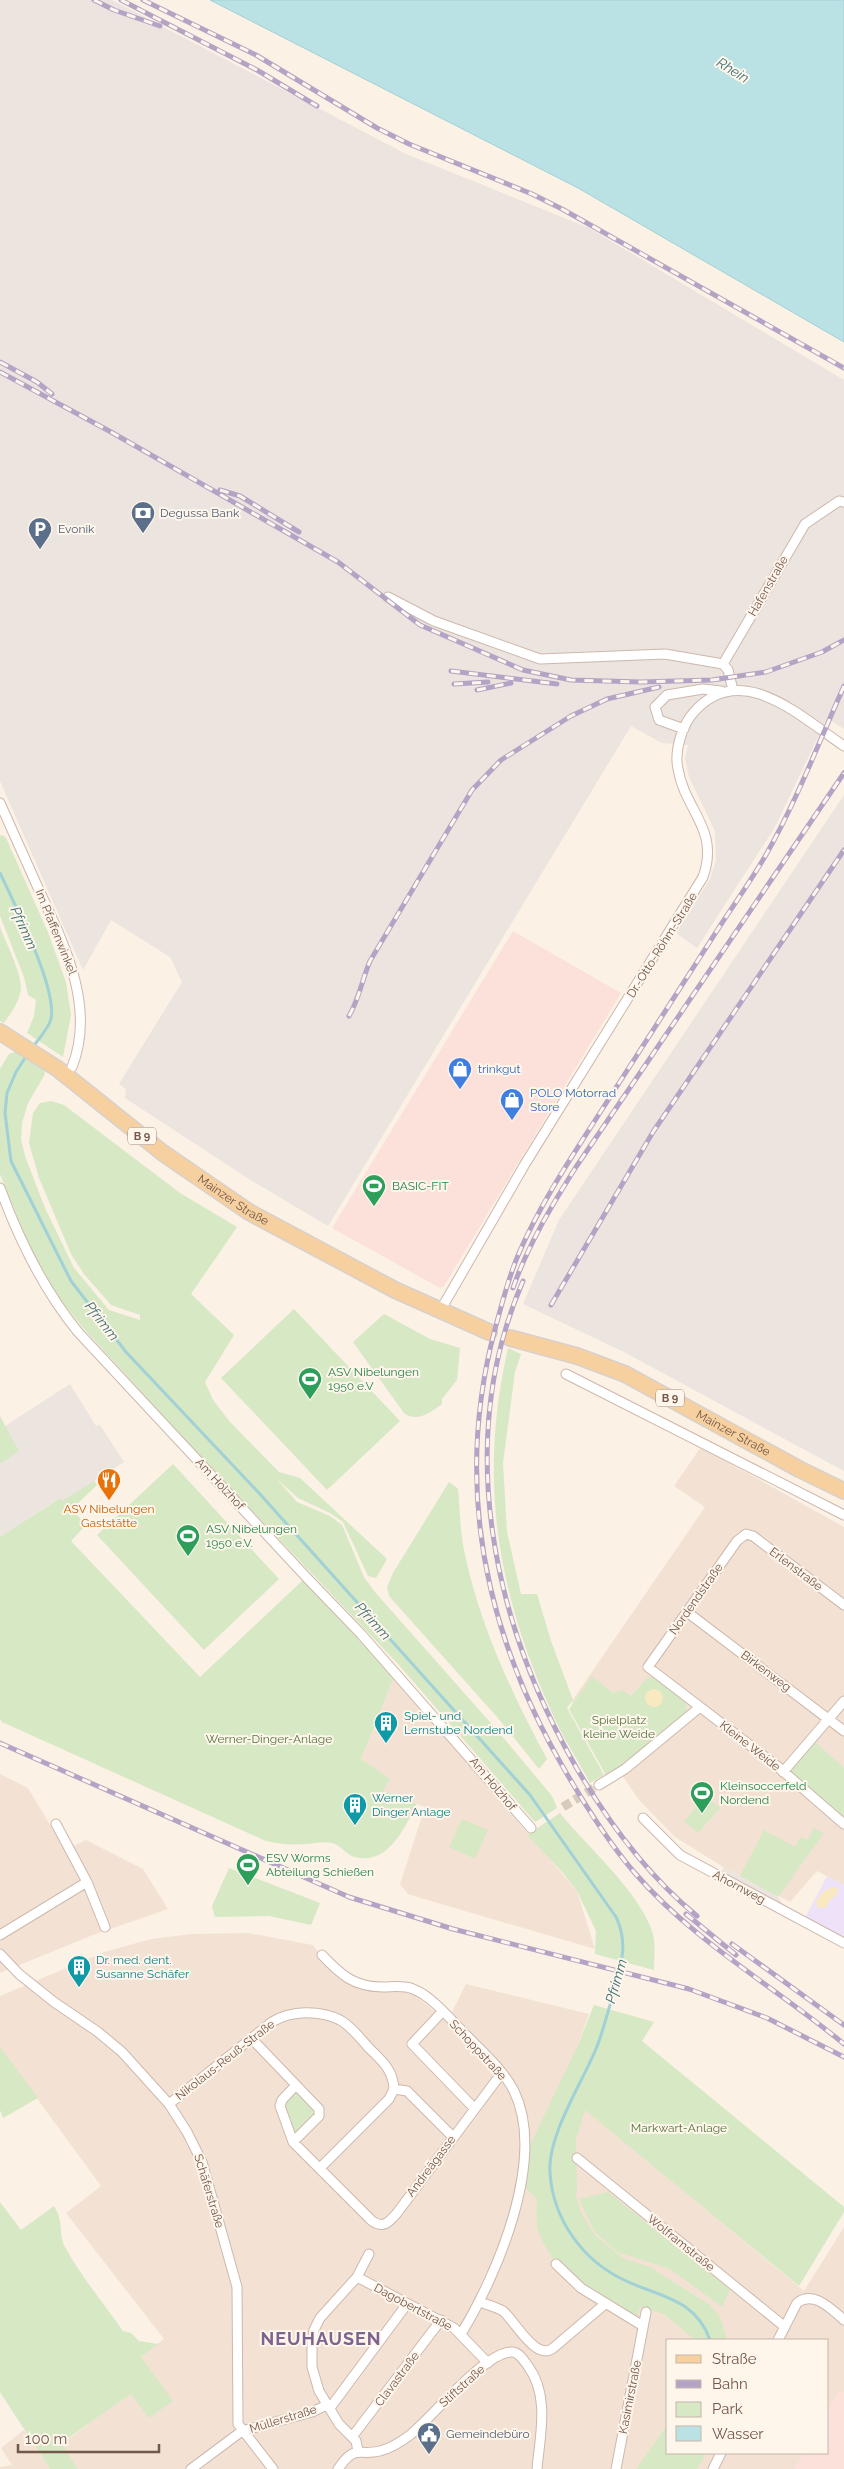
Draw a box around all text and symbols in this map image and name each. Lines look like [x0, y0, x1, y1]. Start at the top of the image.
water label: Rhein [714, 54, 752, 86]
bank icon: Degussa Bank [130, 500, 156, 534]
place label: Degussa Bank [160, 506, 240, 520]
parking icon: Evonik [27, 516, 53, 550]
place label: Evonik [58, 522, 95, 536]
street label: Hafenstraße [745, 553, 791, 619]
street label: Im Pfaffenwinkel [32, 887, 80, 978]
street label: Dr.-Otto-Röhm-Straße [624, 890, 700, 1000]
water label: Pfrimm [7, 904, 41, 952]
shop icon: trinkgut [447, 1056, 473, 1090]
place label: trinkgut [478, 1062, 520, 1076]
place label: POLO Motorrad Store [530, 1086, 616, 1114]
shop icon: POLO Motorrad Store [499, 1087, 525, 1121]
road number: B 9 [128, 1128, 156, 1144]
street label: Mainzer Straße [195, 1172, 271, 1228]
sports icon: BASIC-FIT [361, 1173, 387, 1207]
place label: BASIC-FIT [392, 1179, 449, 1193]
water label: Pfrimm [82, 1298, 122, 1344]
place label: ASV Nibelungen 1950 e.V [328, 1365, 419, 1393]
sports icon: ASV Nibelungen 1950 e.V [297, 1366, 323, 1400]
road number: B 9 [656, 1390, 684, 1406]
street label: Mainzer Straße [694, 1407, 773, 1459]
street label: Am Holzhof [193, 1455, 248, 1513]
restaurant icon: ASV Nibelungen Gaststätte [96, 1467, 122, 1501]
place label: ASV Nibelungen Gaststätte [63, 1502, 155, 1530]
place label: ASV Nibelungen 1950 e.V. [206, 1522, 297, 1550]
sports icon: ASV Nibelungen 1950 e.V. [175, 1523, 201, 1557]
street label: Erlenstraße [767, 1544, 825, 1594]
street label: Nordendstraße [666, 1561, 726, 1637]
water label: Pfrimm [352, 1599, 394, 1643]
street label: Birkenweg [738, 1648, 794, 1694]
place label: Spiel- und Lernstube Nordend [404, 1709, 513, 1737]
building icon: Spiel- und Lernstube Nordend [373, 1710, 399, 1744]
park label: Spielplatz kleine Weide [583, 1713, 655, 1741]
street label: Kleine Weide [717, 1718, 783, 1774]
park label: Werner-Dinger-Anlage [206, 1732, 332, 1746]
street label: Am Holzhof [467, 1755, 520, 1814]
place label: Kleinsoccerfeld Nordend [720, 1779, 806, 1807]
sports icon: Kleinsoccerfeld Nordend [689, 1780, 715, 1814]
place label: Werner Dinger Anlage [372, 1791, 451, 1819]
building icon: Werner Dinger Anlage [342, 1792, 368, 1826]
place label: ESV Worms Abteilung Schießen [266, 1851, 374, 1879]
sports icon: ESV Worms Abteilung Schießen [235, 1852, 261, 1886]
street label: Ahornweg [710, 1867, 768, 1907]
place label: Dr. med. dent. Susanne Schäfer [96, 1953, 190, 1981]
building icon: Dr. med. dent. Susanne Schäfer [66, 1954, 92, 1988]
water label: Pfrimm [602, 1957, 630, 2005]
street label: Nikolaus-Reuß-Straße [173, 2017, 277, 2103]
street label: Schoppstraße [447, 2017, 509, 2083]
park label: Markwart-Anlage [631, 2121, 727, 2135]
street label: Andreägasse [404, 2133, 458, 2199]
street label: Schäferstraße [191, 2152, 227, 2230]
street label: Wolframstraße [645, 2212, 717, 2274]
street label: Dagobertstraße [372, 2281, 454, 2333]
district label: NEUHAUSEN [260, 2328, 382, 2349]
legend [666, 2339, 829, 2454]
street label: Clavastraße [372, 2349, 422, 2409]
text: Straße [712, 2350, 757, 2368]
street label: Kasimirstraße [616, 2359, 644, 2435]
street label: Stiftstraße [437, 2362, 487, 2410]
text: Bahn [712, 2375, 748, 2393]
text: Park [712, 2400, 743, 2418]
street label: Müllerstraße [248, 2402, 318, 2436]
public building icon: Gemeindebüro [416, 2421, 442, 2455]
scale bar [18, 2422, 159, 2454]
text: Wasser [712, 2425, 764, 2443]
place label: Gemeindebüro [446, 2427, 530, 2441]
text: 100 m [25, 2430, 67, 2448]

